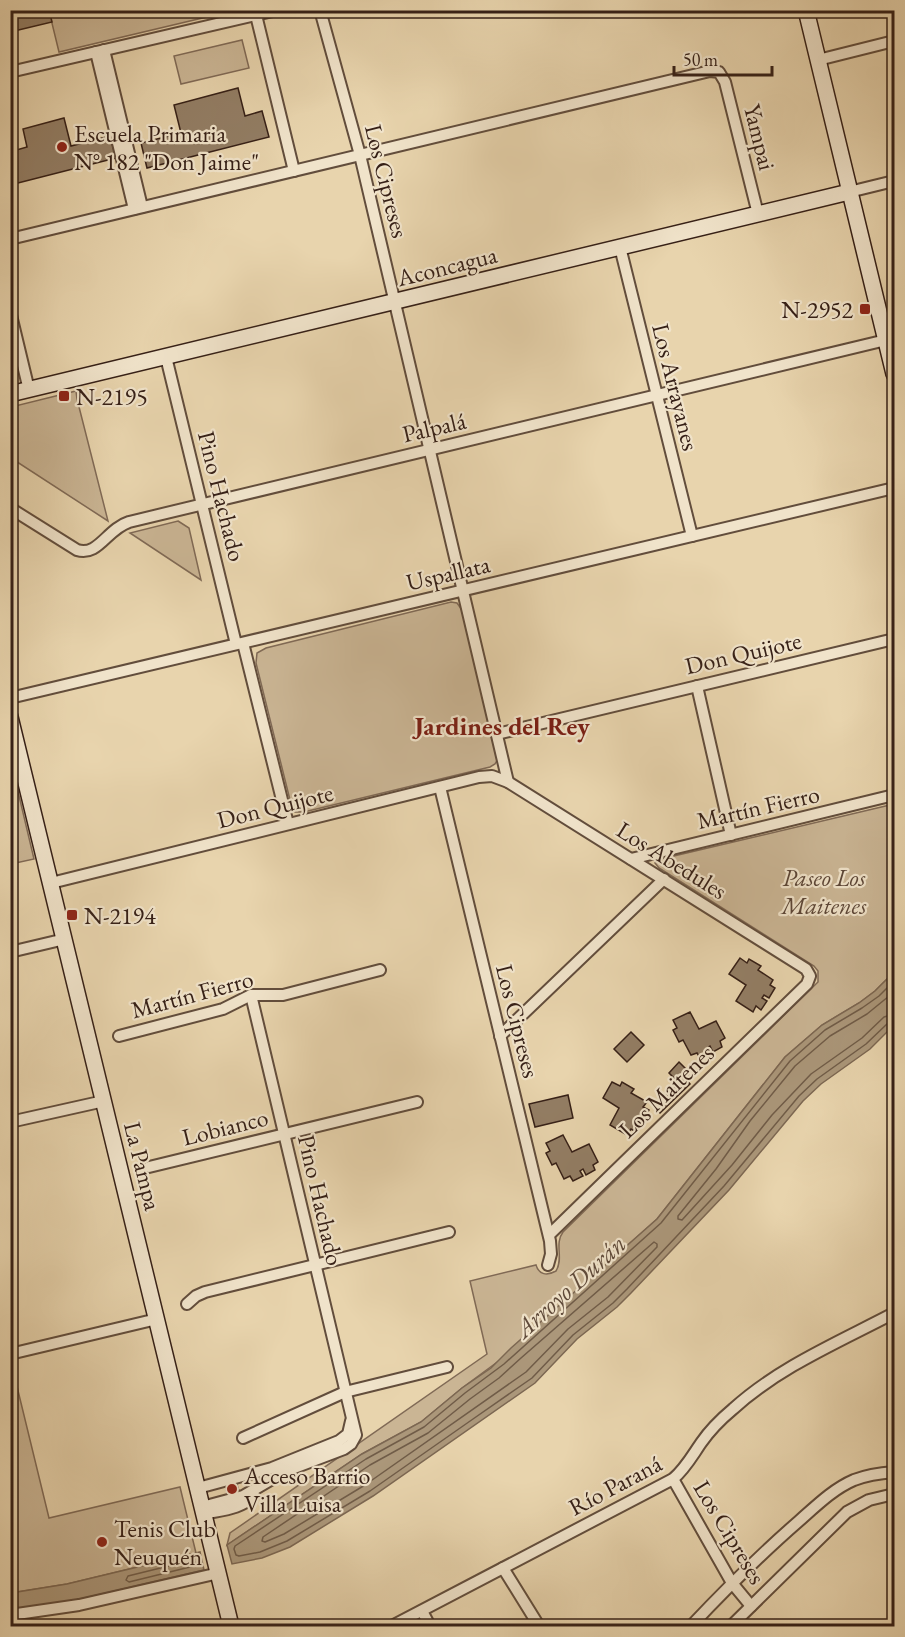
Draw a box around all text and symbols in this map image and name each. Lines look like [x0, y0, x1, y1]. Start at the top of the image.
scale bar [674, 39, 772, 77]
text: 50 m [683, 48, 718, 71]
street label: Yampai [737, 101, 783, 173]
place label: Escuela Primaria N° 182 "Don Jaime" [74, 118, 259, 177]
street label: Los Cipreses [358, 121, 416, 241]
marker: Escuela Primaria N° 182 "Don Jaime" [55, 140, 69, 154]
street label: Aconcagua [393, 239, 501, 294]
place label: N-2952 [781, 294, 853, 325]
marker: N-2952 [858, 302, 872, 316]
street label: Los Arrayanes [645, 320, 707, 454]
place label: N-2195 [76, 381, 148, 412]
marker: N-2195 [57, 389, 71, 403]
street label: Palpalá [399, 405, 469, 449]
street label: Pino Hachado [191, 428, 253, 564]
street label: Uspallata [403, 548, 493, 598]
street label: Don Quijote [682, 625, 804, 681]
district label: Jardines del Rey [411, 709, 590, 743]
street label: Don Quijote [214, 777, 336, 835]
street label: Martín Fierro [694, 778, 823, 836]
street label: Los Abedules [611, 814, 733, 906]
park label: Paseo Los Maitenes [780, 862, 867, 921]
place label: N-2194 [84, 900, 156, 931]
marker: N-2194 [65, 908, 79, 922]
street label: Los Cipreses [489, 961, 547, 1081]
street label: Martín Fierro [128, 963, 257, 1025]
street label: Los Maitenes [611, 1038, 721, 1144]
street label: Lobianco [179, 1101, 271, 1153]
street label: La Pampa [117, 1118, 169, 1214]
street label: Pino Hachado [291, 1132, 351, 1269]
water label: Arroyo Durán [506, 1227, 633, 1346]
street label: Río Paraná [563, 1447, 667, 1522]
place label: Acceso Barrio Villa Luisa [243, 1460, 371, 1519]
street label: Los Cipreses [687, 1474, 773, 1590]
marker: Acceso Barrio Villa Luisa [225, 1482, 239, 1496]
place label: Tenis Club Neuquén [114, 1513, 216, 1572]
marker: Tenis Club Neuquén [95, 1535, 109, 1549]

